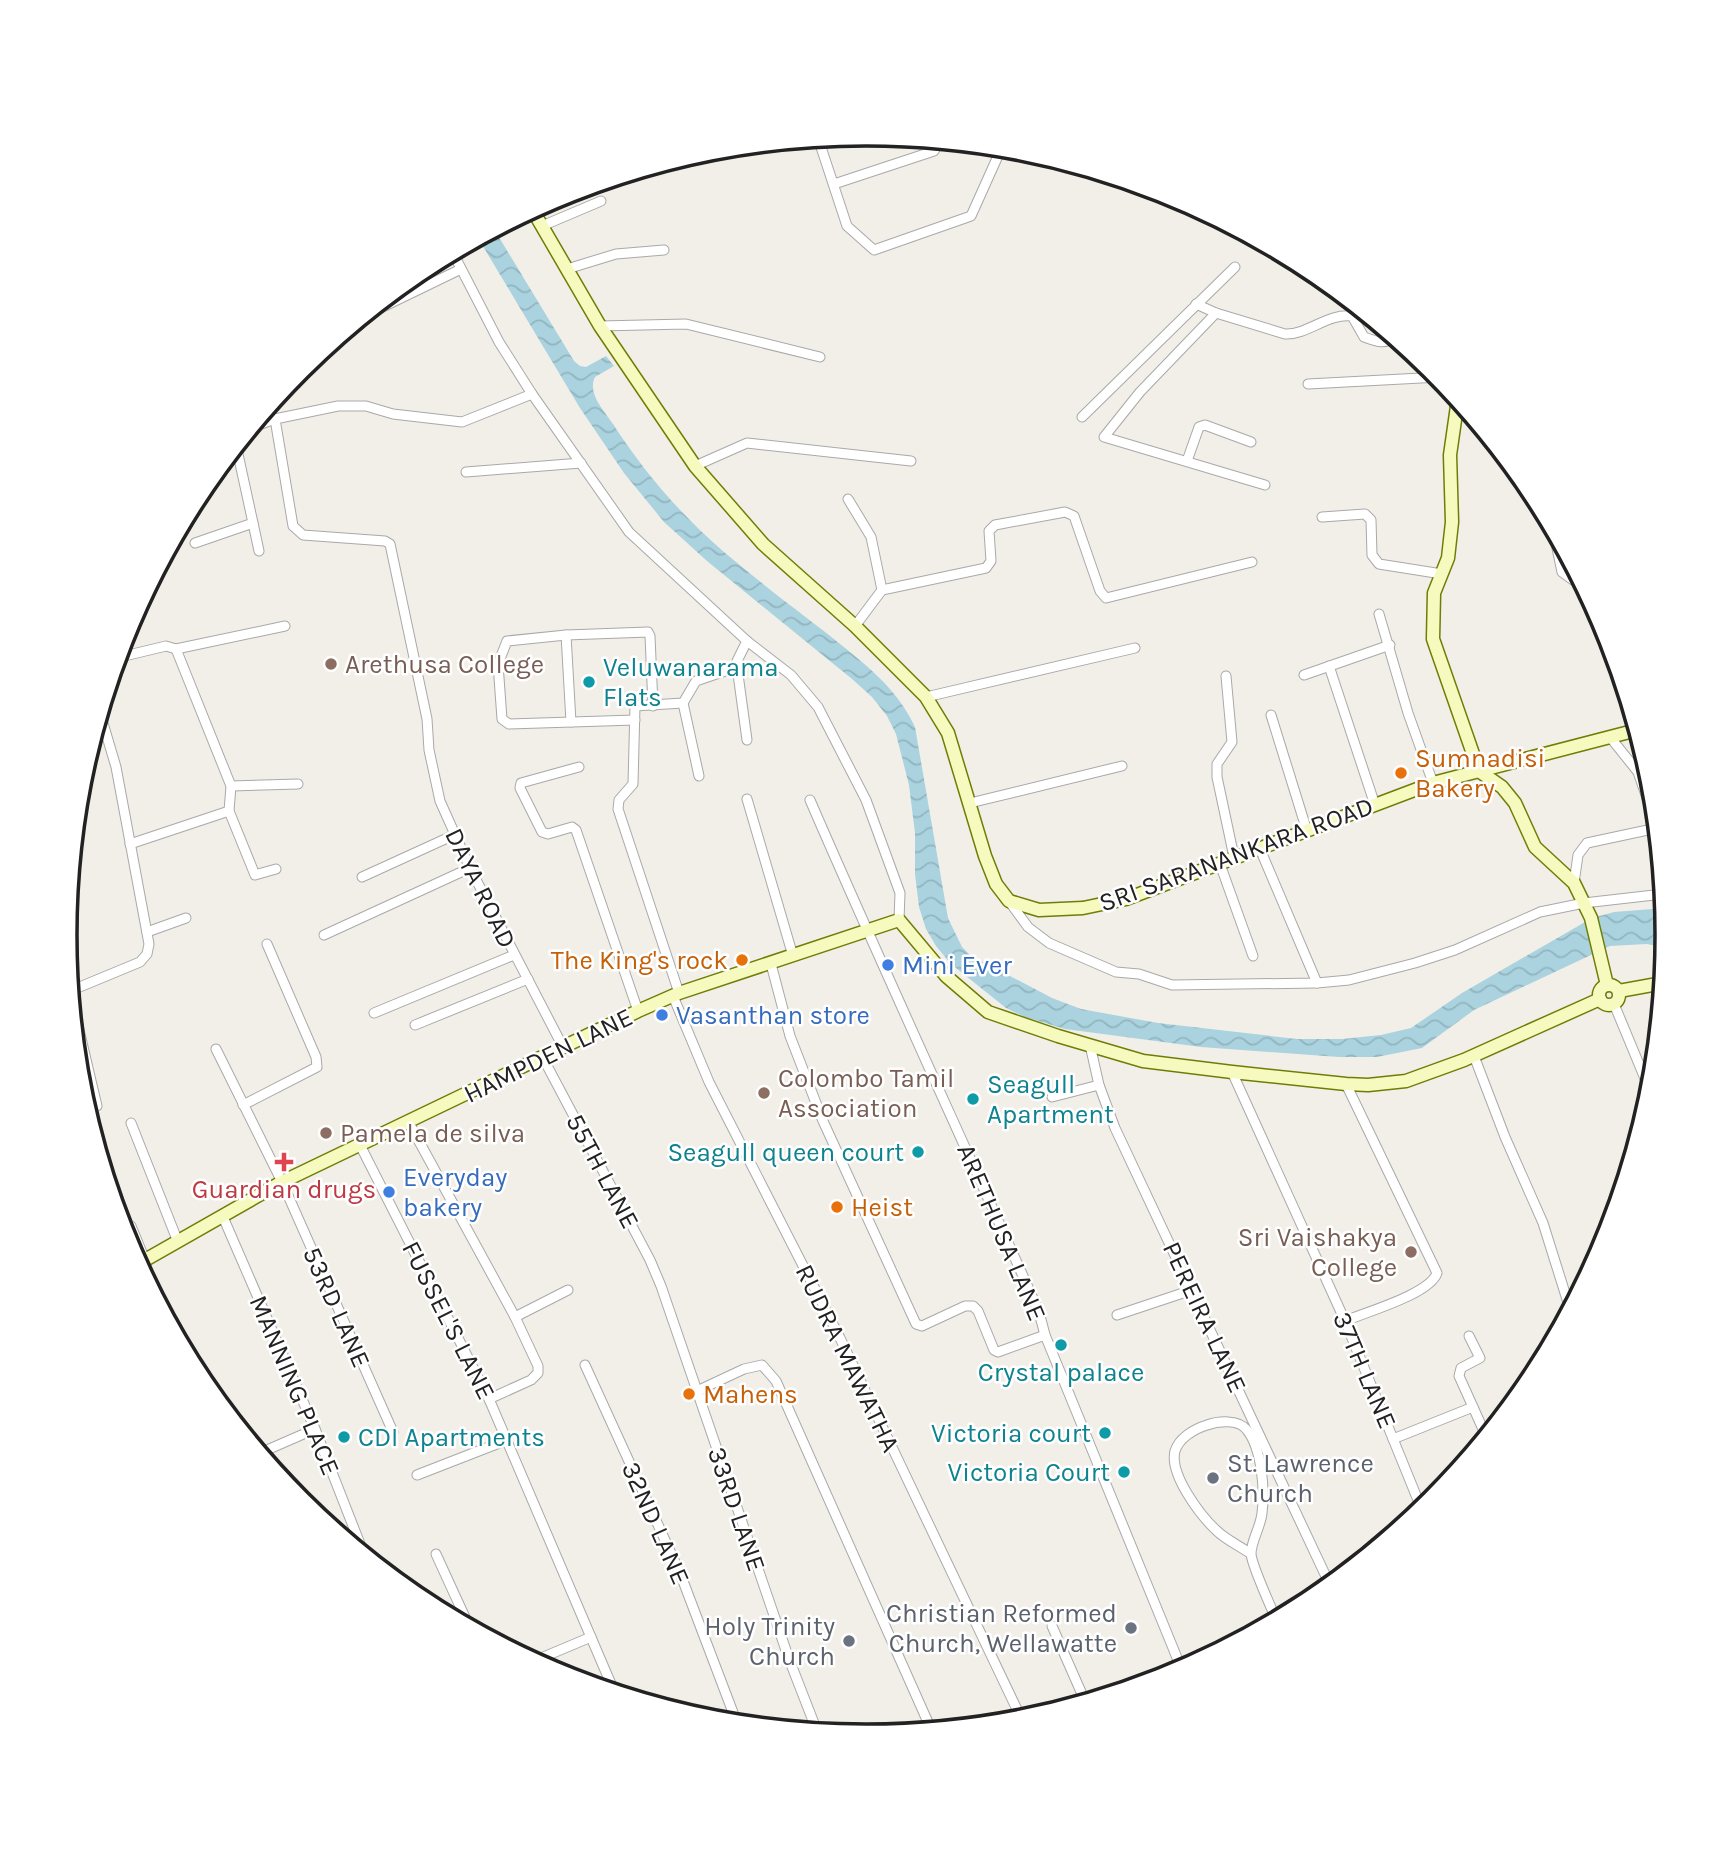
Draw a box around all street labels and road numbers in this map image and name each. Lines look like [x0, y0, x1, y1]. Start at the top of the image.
street label: SRI SARANANKARA ROAD [1095, 790, 1378, 919]
street label: DAYA ROAD [438, 823, 523, 953]
street label: HAMPDEN LANE [459, 1001, 638, 1110]
street label: 55TH LANE [559, 1109, 646, 1234]
street label: ARETHUSA LANE [950, 1139, 1053, 1325]
street label: FUSSEL'S LANE [395, 1236, 502, 1405]
street label: PEREIRA LANE [1156, 1237, 1253, 1398]
street label: 53RD LANE [296, 1242, 377, 1372]
street label: RUDRA MAWATHA [789, 1259, 906, 1457]
street label: MANNING PLACE [243, 1291, 346, 1480]
street label: 37TH LANE [1326, 1307, 1403, 1433]
street label: 33RD LANE [701, 1443, 772, 1575]
street label: 32ND LANE [615, 1457, 696, 1589]

